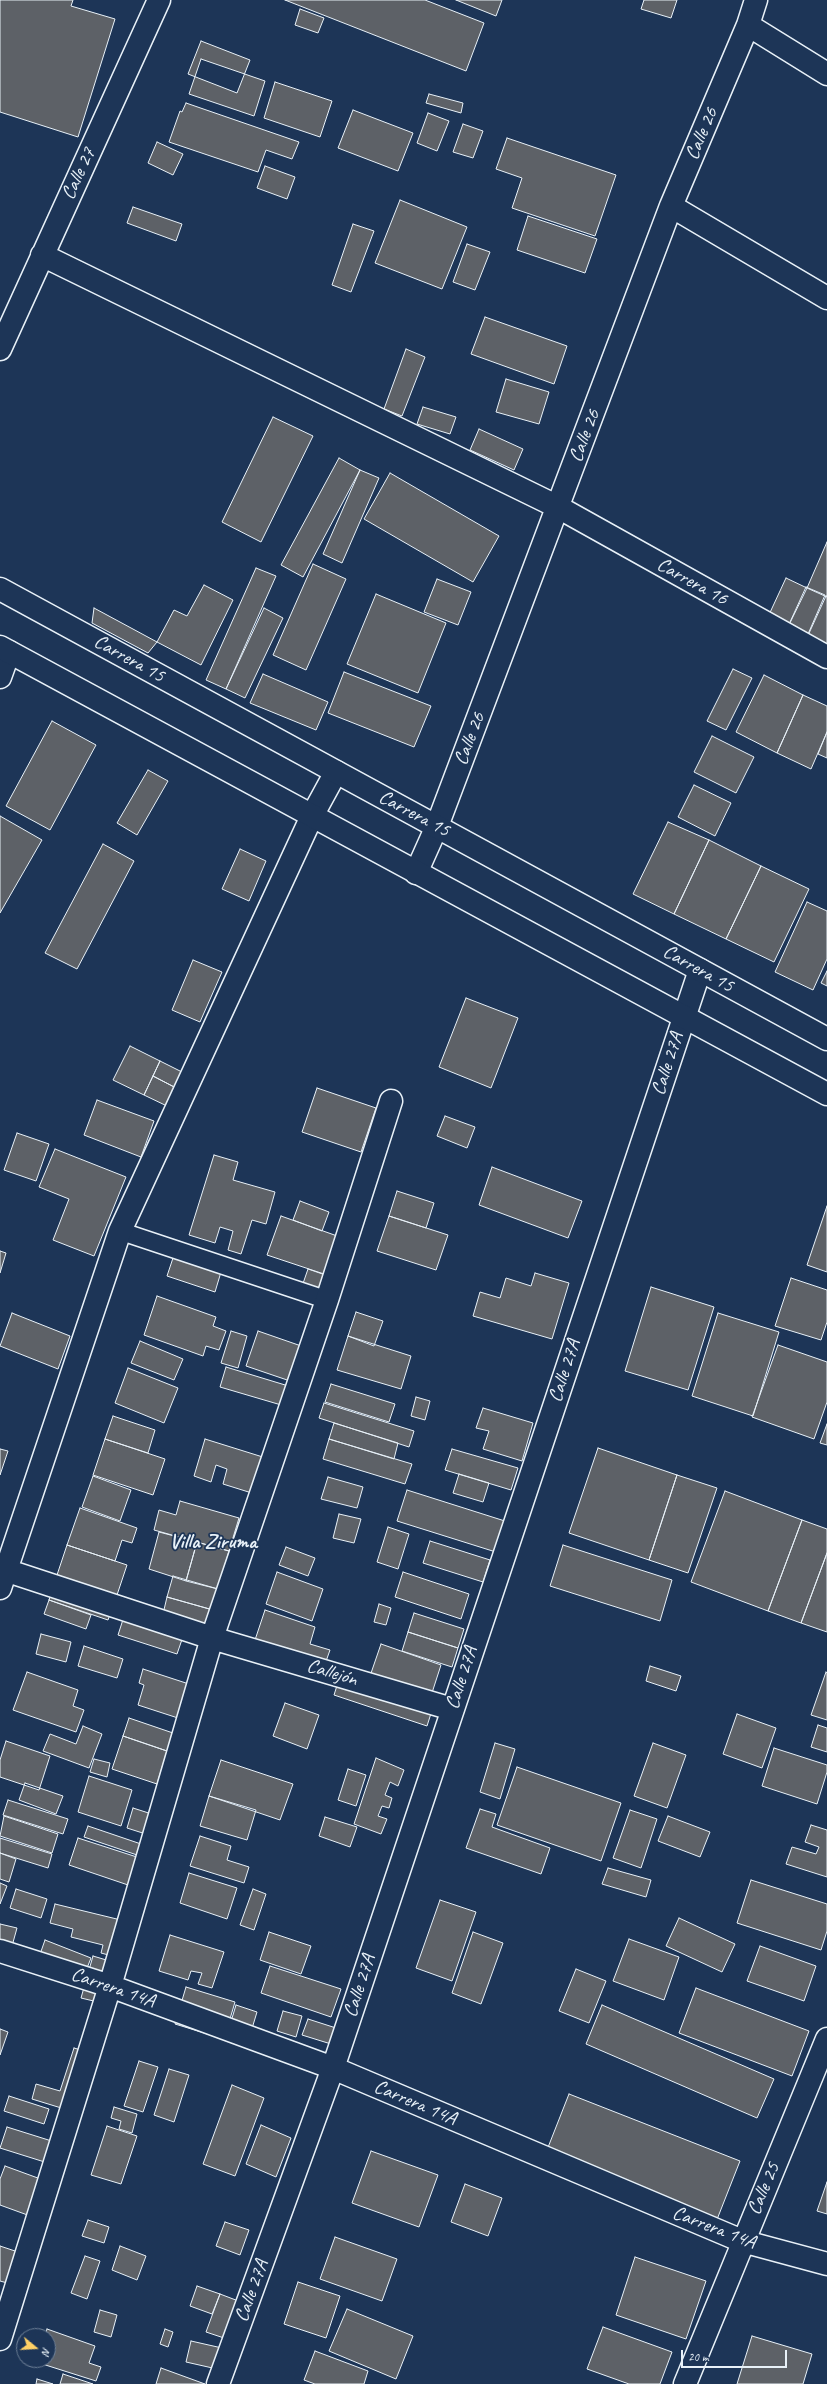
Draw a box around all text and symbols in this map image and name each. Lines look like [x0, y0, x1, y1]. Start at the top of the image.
street label: Calle 26 [680, 104, 724, 164]
street label: Calle 27 [57, 144, 101, 204]
street label: Calle 26 [564, 406, 606, 466]
street label: Carrera 16 [652, 553, 732, 611]
street label: Carrera 15 [89, 630, 169, 688]
street label: Calle 26 [449, 709, 491, 769]
street label: Carrera 15 [374, 785, 454, 843]
street label: Carrera 15 [658, 940, 738, 998]
street label: Calle 27A [647, 1030, 689, 1098]
street label: Calle 27A [544, 1337, 586, 1405]
district label: Villa Ziruma [169, 1529, 257, 1555]
street label: Calle 27A [441, 1644, 483, 1712]
street label: Callejón [304, 1654, 360, 1692]
street label: Calle 27A [339, 1952, 381, 2020]
street label: Carrera 14A [68, 1962, 158, 2014]
street label: Carrera 14A [370, 2075, 460, 2131]
street label: Calle 25 [742, 2159, 786, 2219]
street label: Carrera 14A [669, 2201, 759, 2255]
street label: Calle 27A [230, 2257, 274, 2325]
north arrow [16, 2328, 56, 2368]
scale bar [683, 2342, 789, 2368]
text: N [39, 2346, 54, 2357]
text: 20 m [688, 2349, 708, 2365]

